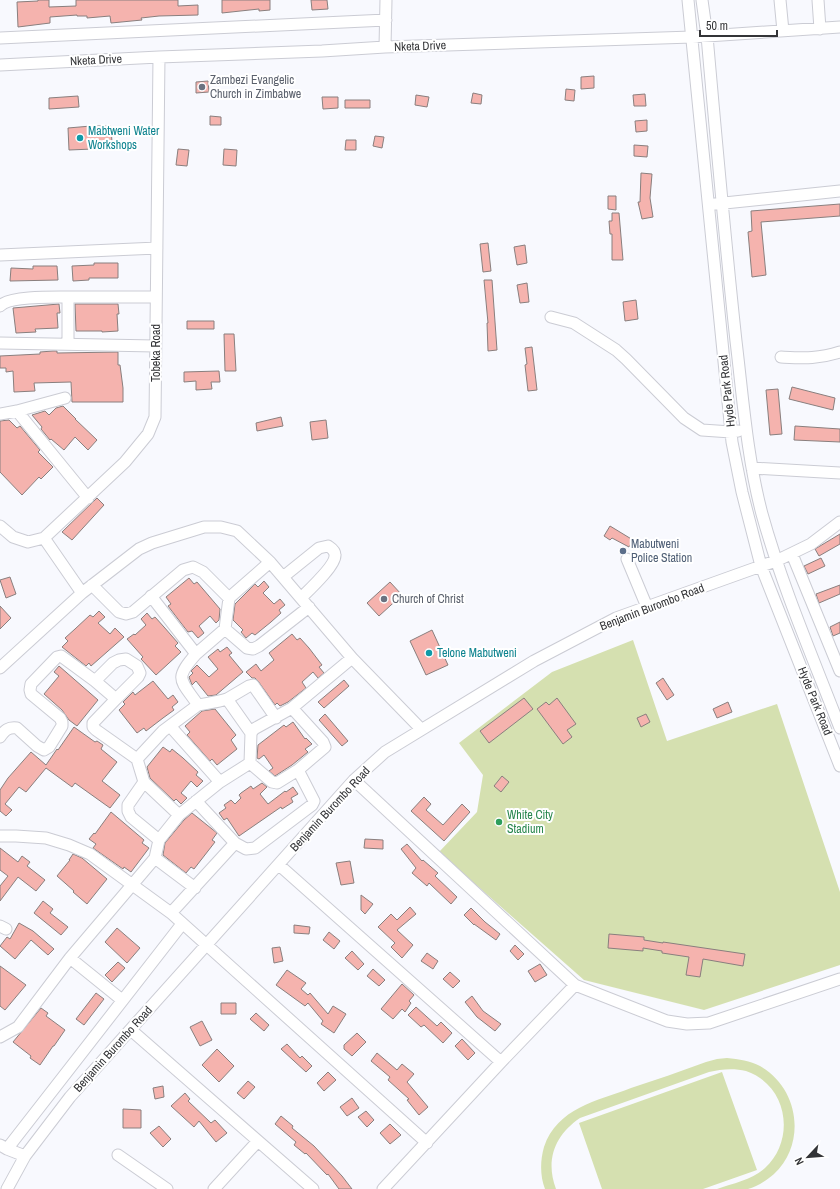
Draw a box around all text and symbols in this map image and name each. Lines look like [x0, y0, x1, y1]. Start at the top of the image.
scale bar [700, 12, 777, 38]
text: 50 m [706, 18, 728, 34]
street label: Nketa Drive [394, 37, 446, 55]
street label: Nketa Drive [70, 51, 122, 69]
place label: Zambezi Evangelic Church in Zimbabwe [210, 72, 301, 102]
marker: Zambezi Evangelic Church in Zimbabwe [197, 82, 207, 92]
place label: Mabtweni Water Workshops [88, 123, 160, 153]
marker: Mabtweni Water Workshops [75, 133, 85, 143]
street label: Tobeka Road [148, 324, 164, 382]
street label: Hyde Park Road [715, 354, 739, 428]
place label: Mabutweni Police Station [631, 536, 692, 566]
marker: Mabutweni Police Station [618, 546, 628, 556]
street label: Benjamin Burombo Road [598, 580, 706, 634]
place label: Church of Christ [392, 591, 464, 607]
marker: Church of Christ [379, 594, 389, 604]
place label: Telone Mabutweni [437, 645, 517, 661]
marker: Telone Mabutweni [424, 648, 434, 658]
street label: Hyde Park Road [794, 665, 836, 737]
street label: Benjamin Burombo Road [286, 763, 374, 855]
place label: White City Stadium [507, 807, 553, 837]
marker: White City Stadium [494, 817, 504, 827]
street label: Benjamin Burombo Road [70, 1003, 156, 1095]
north arrow [788, 1137, 828, 1177]
text: N [791, 1155, 807, 1167]

